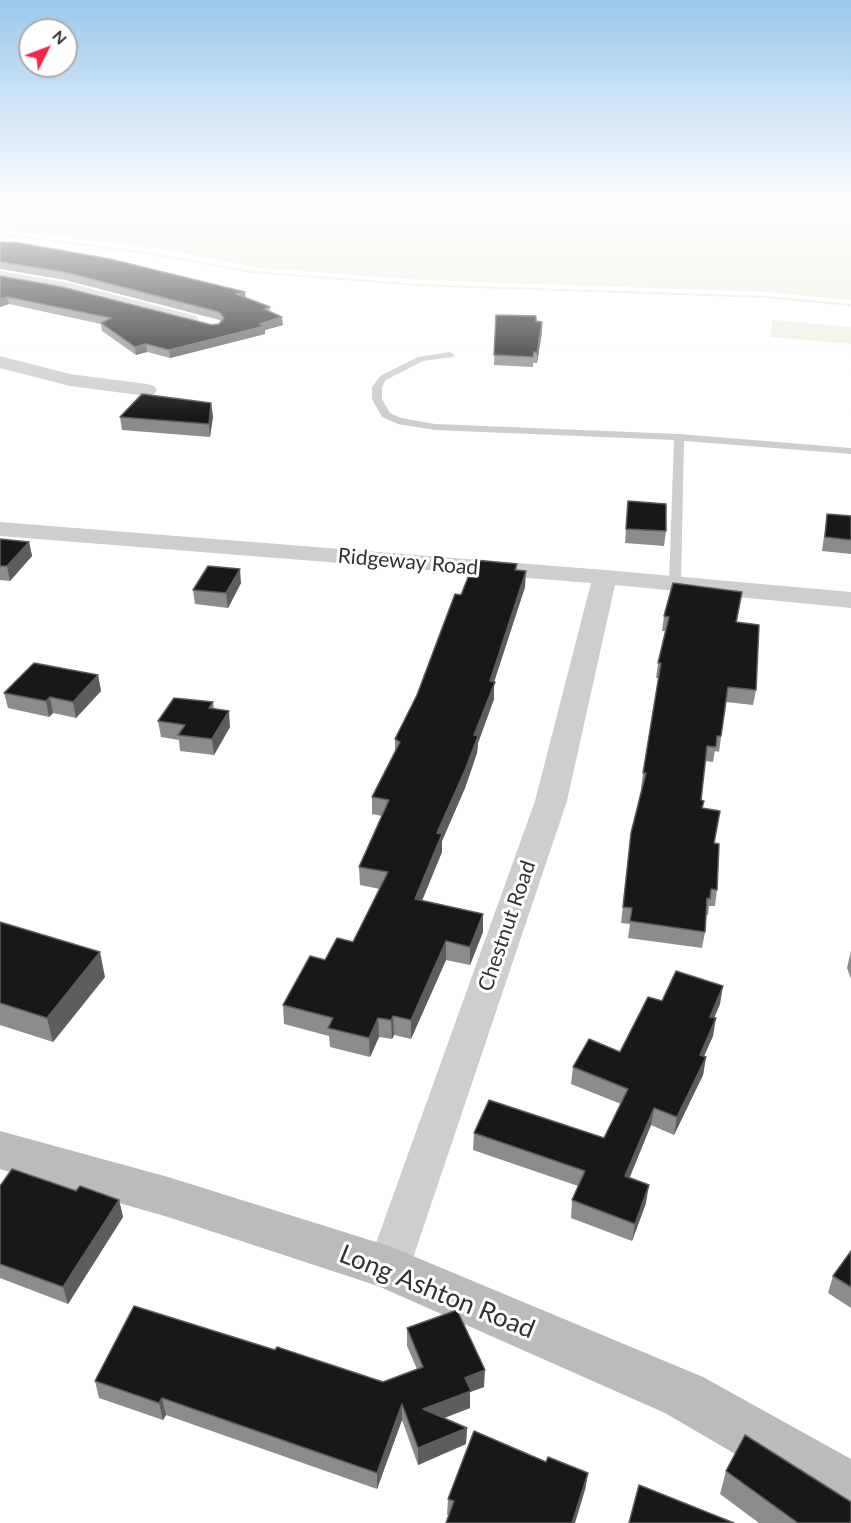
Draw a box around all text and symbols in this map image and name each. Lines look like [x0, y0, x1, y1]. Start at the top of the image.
north arrow [18, 18, 78, 78]
text: N [49, 26, 71, 48]
street label: Ridgeway Road [337, 543, 479, 581]
street label: Chestnut Road [473, 857, 541, 995]
street label: Long Ashton Road [335, 1239, 539, 1345]

